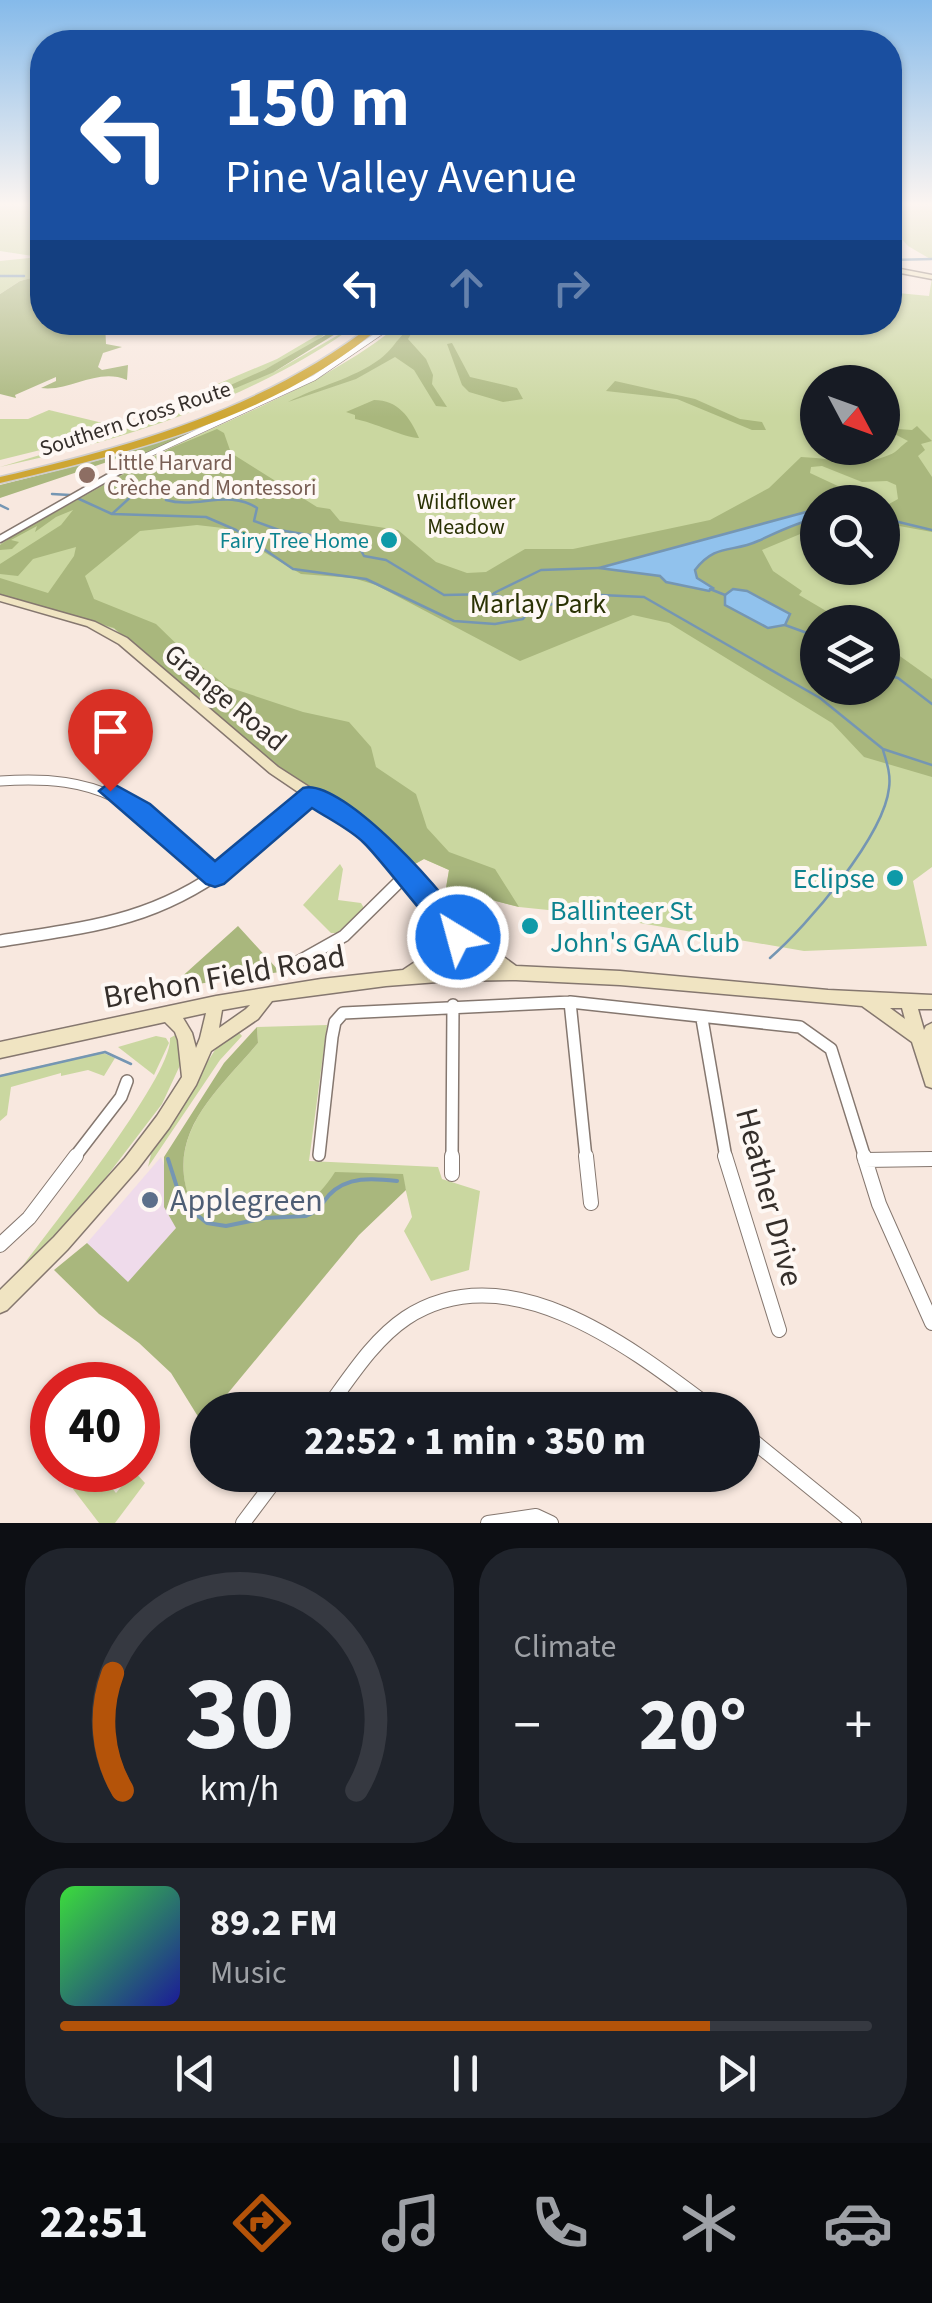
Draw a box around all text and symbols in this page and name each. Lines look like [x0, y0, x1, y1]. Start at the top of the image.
text: 150 m [225, 53, 410, 153]
icon: left [60, 70, 190, 200]
text: Pine Valley Avenue [225, 146, 577, 210]
icon: left [334, 260, 389, 315]
icon: ahead [439, 260, 494, 315]
icon: right [544, 260, 599, 315]
north arrow [800, 365, 900, 465]
map controls [800, 365, 900, 705]
street label: Southern Cross Route [36, 373, 235, 465]
place label: Little Harvard Crèche and Montessori [107, 447, 316, 504]
marker: Little Harvard Crèche and Montessori [76, 464, 98, 486]
button: search [800, 485, 900, 585]
park label: Wildflower Meadow [417, 486, 516, 543]
place label: Fairy Tree Home [220, 525, 369, 557]
marker: Fairy Tree Home [378, 529, 400, 551]
park label: Marlay Park [470, 584, 606, 624]
button: layers [800, 605, 900, 705]
street label: Grange Road [155, 635, 295, 761]
pin [68, 689, 153, 792]
icon: arrive [83, 704, 138, 759]
place label: Eclipse [793, 859, 875, 899]
marker: Eclipse [884, 867, 906, 889]
position arrow [406, 885, 510, 989]
place label: Ballinteer St John's GAA Club [550, 891, 740, 963]
marker: Ballinteer St John's GAA Club [519, 915, 541, 937]
street label: Brehon Field Road [100, 933, 349, 1021]
street label: Heather Drive [723, 1103, 815, 1292]
place label: Applegreen [170, 1178, 323, 1224]
marker: Applegreen [139, 1189, 161, 1211]
speed limit sign: 40 [30, 1362, 160, 1492]
text: 22:52 · 1 min · 350 m [304, 1415, 646, 1469]
text: Climate [514, 1624, 616, 1670]
text: 30 [184, 1642, 294, 1790]
text: 20° [639, 1672, 747, 1779]
text: − [514, 1687, 541, 1765]
text: + [845, 1687, 872, 1765]
text: km/h [200, 1763, 279, 1814]
text: 89.2 FM [210, 1896, 338, 1950]
text: Music [210, 1950, 287, 1996]
icon: previous [168, 2046, 223, 2101]
icon: pause [438, 2046, 493, 2101]
icon: next [709, 2046, 764, 2101]
icon: directions [227, 2188, 297, 2258]
icon: music [376, 2188, 446, 2258]
icon: phone [525, 2188, 595, 2258]
icon: climate [674, 2188, 744, 2258]
icon: car [823, 2188, 893, 2258]
text: 22:51 [39, 2191, 148, 2255]

